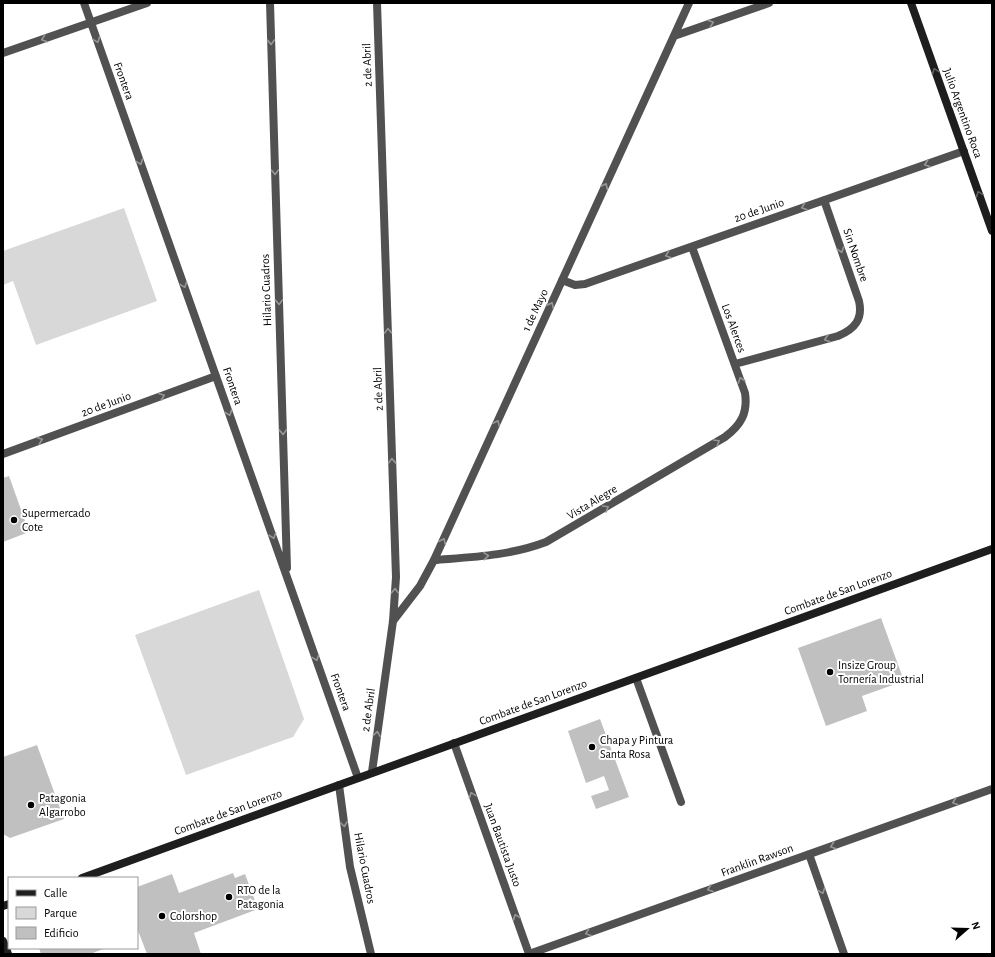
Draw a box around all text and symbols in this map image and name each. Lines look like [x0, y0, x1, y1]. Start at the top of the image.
one-way arrow [707, 20, 714, 28]
one-way arrow [41, 34, 48, 42]
one-way arrow [92, 36, 101, 43]
one-way arrow [267, 39, 275, 45]
street label: 2 de Abril [360, 43, 374, 87]
street label: Frontera [112, 61, 136, 102]
street label: Julio Argentino Roca [941, 66, 985, 160]
one-way arrow [932, 68, 940, 75]
one-way arrow [136, 159, 144, 166]
one-way arrow [924, 159, 931, 168]
one-way arrow [271, 169, 279, 175]
one-way arrow [600, 183, 608, 191]
one-way arrow [975, 190, 984, 197]
street label: 20 de Junio [732, 196, 786, 224]
one-way arrow [801, 202, 808, 211]
street label: Sin Nombre [841, 227, 871, 283]
one-way arrow [837, 247, 845, 254]
one-way arrow [665, 250, 672, 258]
street label: Hilario Cuadros [259, 254, 273, 326]
one-way arrow [179, 281, 188, 288]
street label: 1 de Mayo [520, 287, 551, 334]
one-way arrow [275, 299, 283, 305]
one-way arrow [546, 301, 554, 309]
street label: Los Alerces [720, 302, 748, 354]
one-way arrow [384, 328, 392, 334]
one-way arrow [824, 334, 831, 342]
street label: Frontera [221, 366, 245, 407]
street label: 2 de Abril [371, 367, 385, 411]
one-way arrow [737, 377, 745, 384]
street label: 20 de Junio [79, 389, 133, 419]
one-way arrow [158, 393, 165, 401]
one-way arrow [225, 410, 233, 417]
one-way arrow [492, 419, 500, 427]
one-way arrow [278, 429, 287, 435]
one-way arrow [36, 437, 43, 445]
one-way arrow [713, 439, 720, 446]
one-way arrow [388, 458, 396, 464]
street label: Vista Alegre [565, 482, 619, 522]
one-way arrow [602, 506, 609, 513]
place label: Supermercado Cote [22, 507, 91, 533]
marker: Supermercado Cote [9, 515, 19, 525]
one-way arrow [268, 532, 276, 539]
one-way arrow [438, 538, 446, 545]
one-way arrow [483, 551, 490, 560]
street label: Combate de San Lorenzo [782, 567, 894, 617]
one-way arrow [391, 588, 400, 594]
one-way arrow [311, 655, 320, 662]
place label: Insize Group Tornería Industrial [838, 659, 924, 685]
marker: Insize Group Tornería Industrial [825, 667, 835, 677]
street label: Frontera [329, 672, 353, 713]
street label: Combate de San Lorenzo [477, 677, 589, 727]
street label: 2 de Abril [359, 687, 377, 733]
one-way arrow [372, 731, 381, 737]
place label: Chapa y Pintura Santa Rosa [600, 734, 674, 760]
marker: Chapa y Pintura Santa Rosa [587, 742, 597, 752]
street label: Combate de San Lorenzo [172, 787, 284, 837]
place label: Patagonia Algarrobo [39, 792, 87, 818]
one-way arrow [469, 792, 477, 799]
one-way arrow [952, 798, 959, 806]
marker: Patagonia Algarrobo [26, 800, 36, 810]
street label: Juan Bautista Justo [482, 802, 524, 888]
one-way arrow [339, 821, 348, 827]
street label: Hilario Cuadros [352, 831, 378, 905]
street label: Franklin Rawson [719, 841, 795, 879]
one-way arrow [829, 841, 836, 850]
legend [8, 877, 138, 949]
place label: RTO de la Patagonia [237, 884, 285, 910]
one-way arrow [707, 885, 714, 893]
text: Calle [44, 887, 67, 899]
one-way arrow [817, 887, 826, 894]
marker: RTO de la Patagonia [224, 892, 234, 902]
text: Parque [44, 907, 77, 919]
north arrow [947, 909, 987, 949]
place label: Colorshop [170, 910, 217, 922]
marker: Colorshop [157, 911, 167, 921]
one-way arrow [513, 914, 521, 921]
text: N [969, 920, 982, 931]
text: Edificio [44, 927, 79, 939]
one-way arrow [584, 928, 591, 937]

